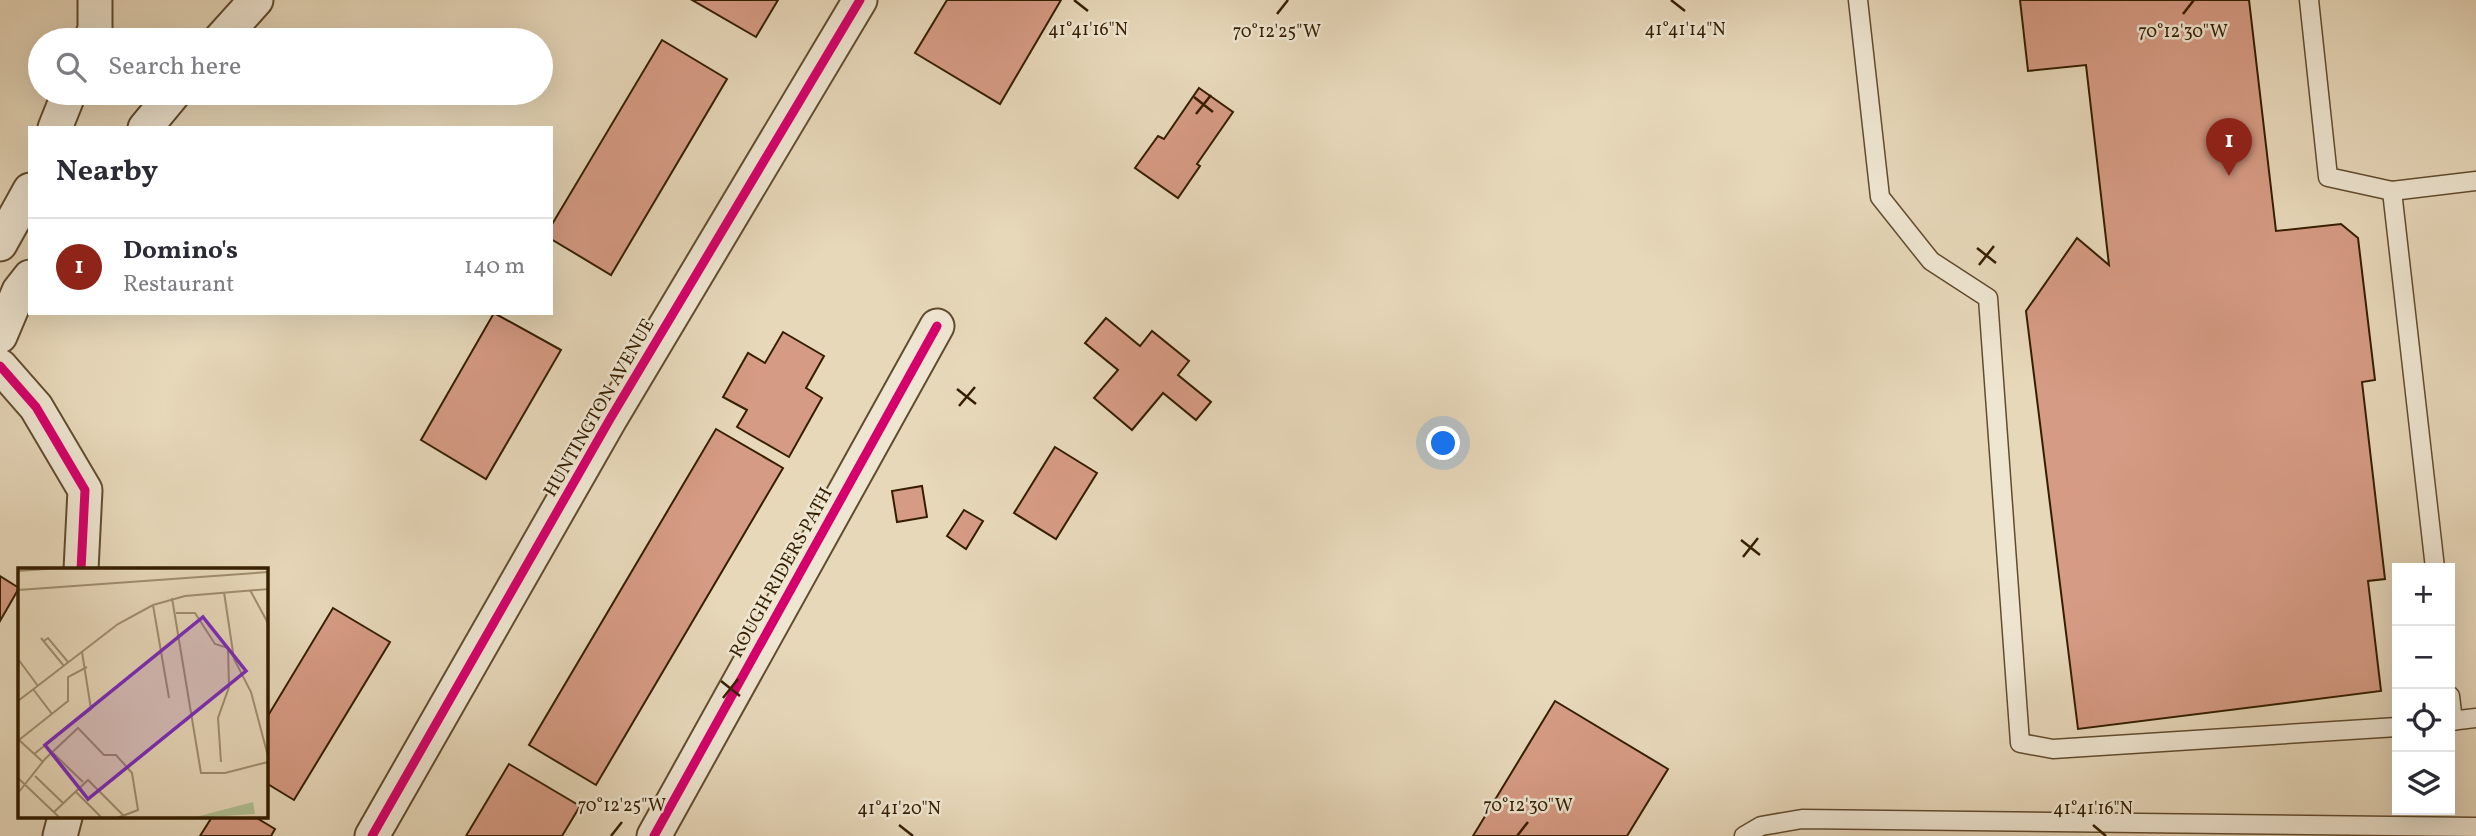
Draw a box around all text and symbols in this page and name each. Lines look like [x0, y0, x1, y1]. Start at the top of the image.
text: 41°41'16"N [1048, 18, 1128, 43]
text: 41°41'14"N [1644, 18, 1726, 43]
text: 70°12'25"W [1233, 20, 1321, 45]
text: 70°12'30"W [2138, 20, 2228, 45]
search box [28, 28, 553, 105]
icon: search [52, 48, 90, 86]
text: Search here [108, 49, 241, 85]
pin: 1 [2206, 118, 2252, 176]
text: Nearby [56, 151, 158, 193]
text: Domino's [123, 233, 238, 269]
text: 1 [74, 251, 84, 283]
text: 140 m [464, 251, 525, 283]
text: Restaurant [123, 269, 234, 301]
street label: HUNTINGTON AVENUE [538, 314, 661, 502]
your location [1426, 426, 1460, 460]
street label: ROUGH RIDERS PATH [724, 483, 839, 663]
map controls [2392, 563, 2455, 815]
button: + [2392, 563, 2455, 626]
inset map [18, 568, 268, 818]
button: − [2392, 626, 2455, 689]
button: locate [2392, 689, 2455, 752]
button: layers [2392, 752, 2455, 815]
text: 70°12'25"W [578, 794, 666, 819]
text: 70°12'30"W [1483, 794, 1573, 819]
text: 41°41'20"N [857, 797, 941, 822]
text: 41°41'16"N [2053, 797, 2133, 822]

